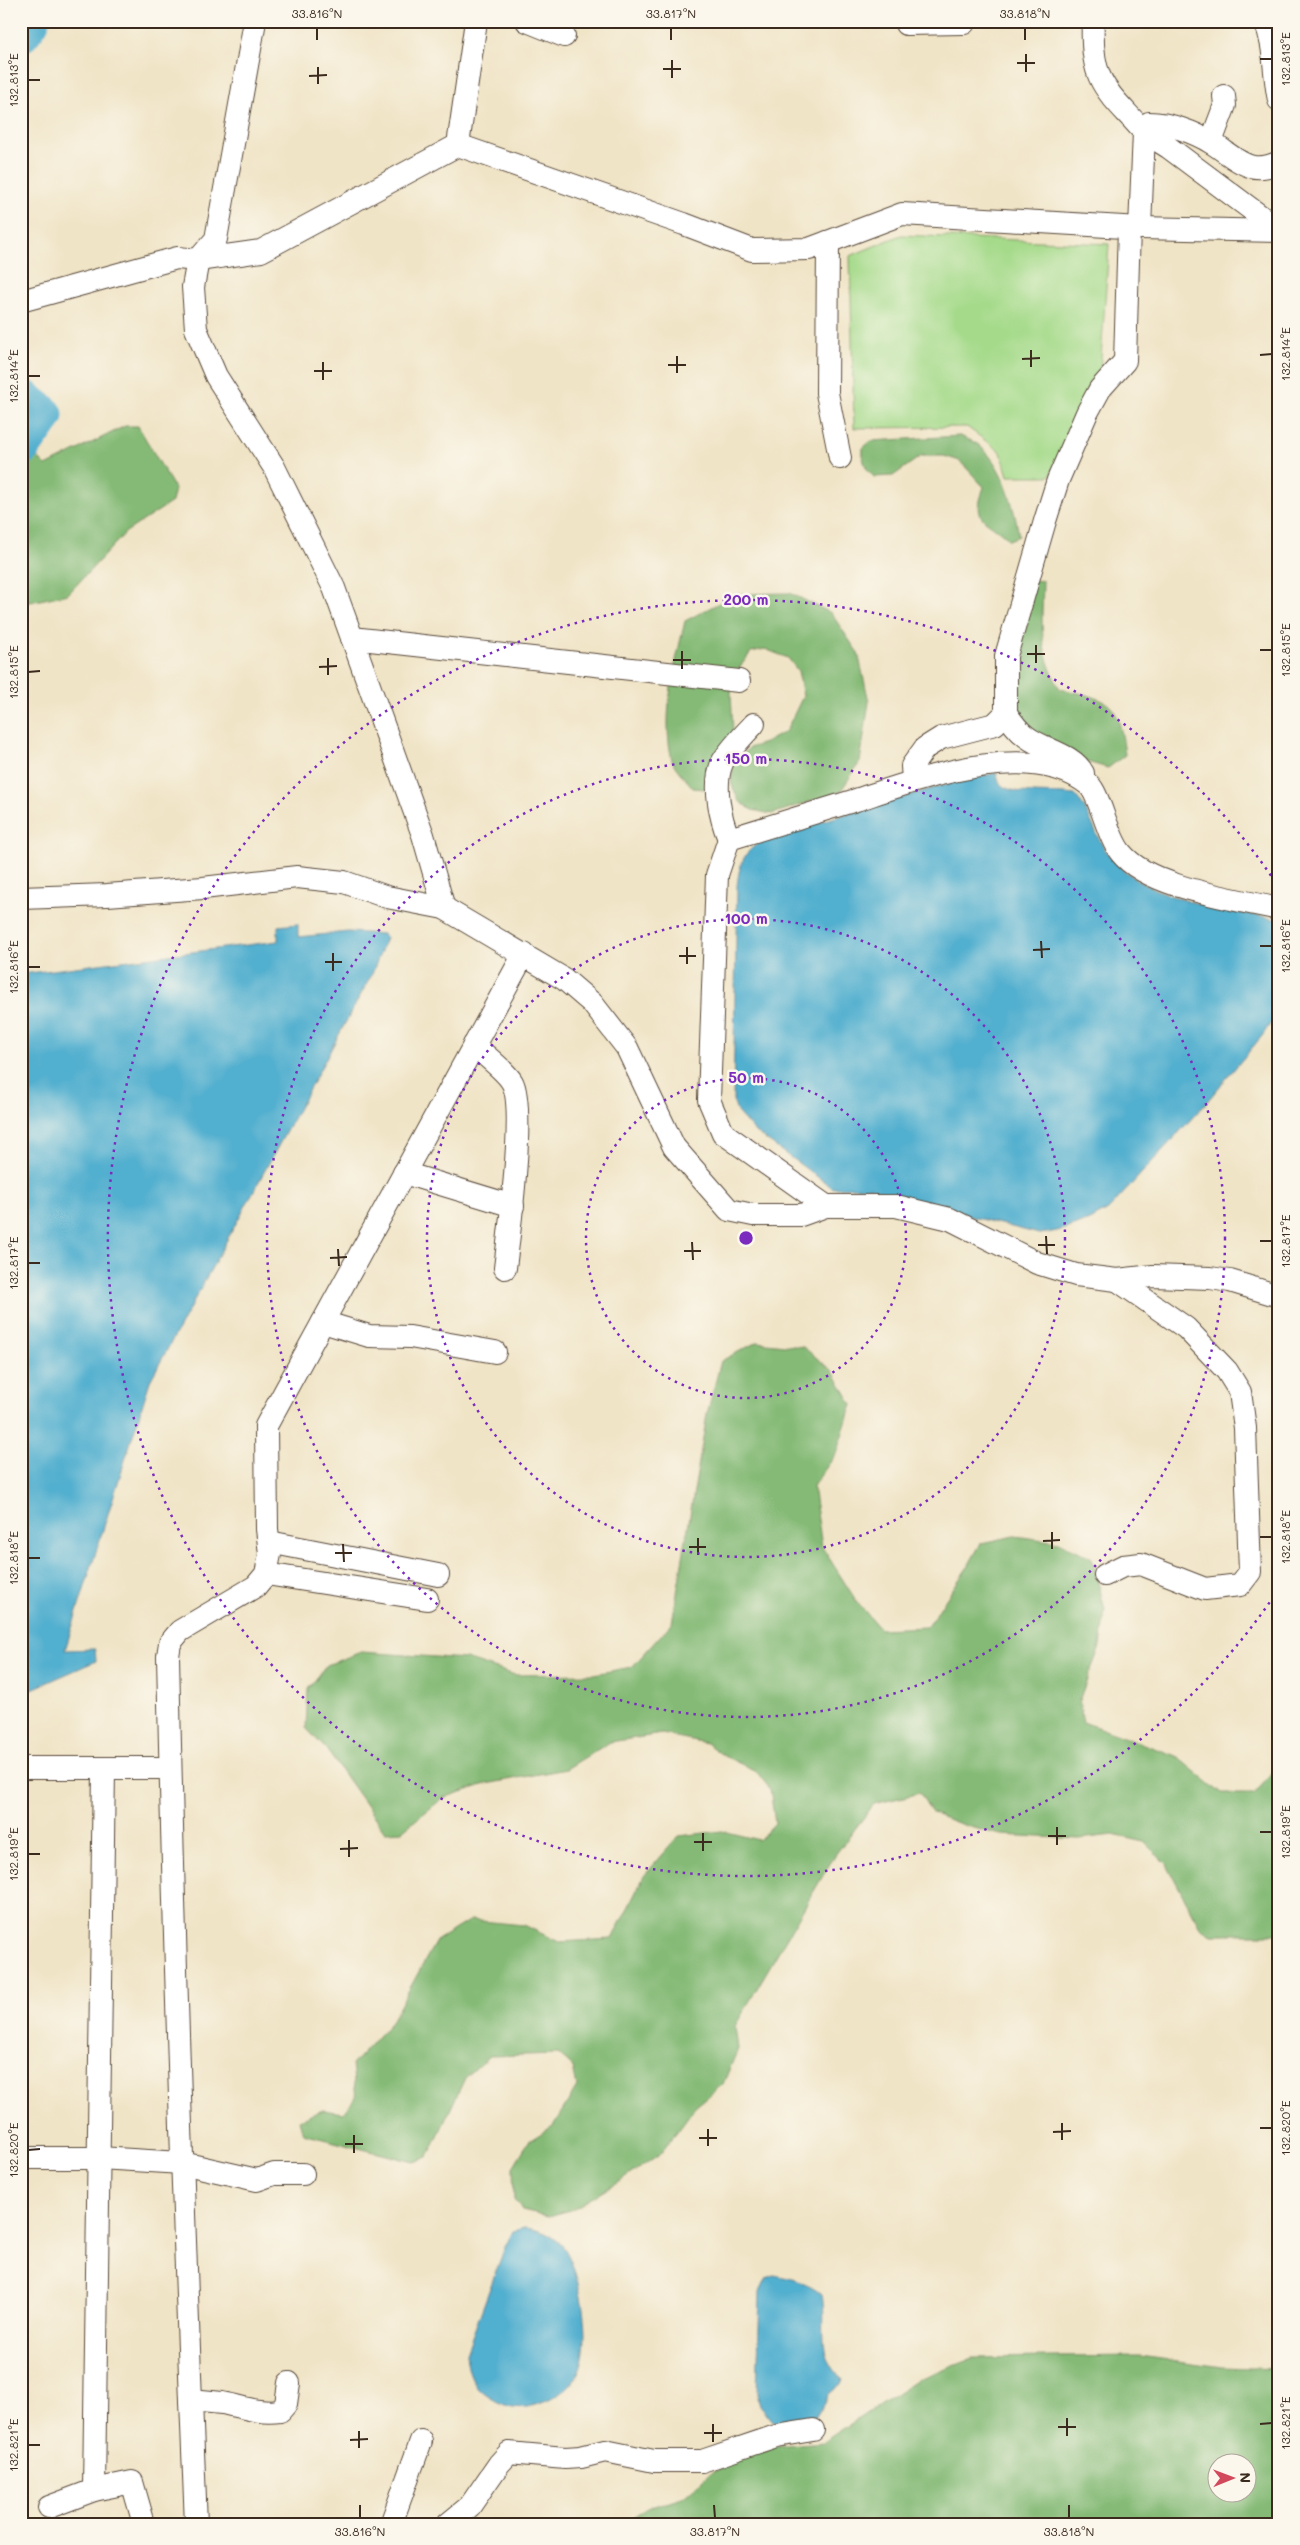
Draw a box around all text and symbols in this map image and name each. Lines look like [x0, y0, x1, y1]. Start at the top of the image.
text: 33.816°N [292, 5, 342, 21]
text: 33.817°N [646, 5, 696, 21]
text: 33.818°N [1000, 5, 1050, 21]
text: 132.813°E [1277, 32, 1293, 86]
text: 132.813°E [5, 53, 21, 107]
text: 132.814°E [1277, 327, 1293, 381]
text: 132.814°E [5, 349, 21, 403]
text: 200 m [724, 589, 769, 609]
text: 132.815°E [1277, 623, 1293, 677]
text: 132.815°E [5, 645, 21, 699]
text: 150 m [725, 748, 767, 768]
text: 100 m [724, 908, 768, 928]
text: 132.816°E [1277, 919, 1293, 973]
text: 132.816°E [5, 940, 21, 994]
text: 50 m [728, 1067, 764, 1087]
text: 132.817°E [1277, 1214, 1293, 1268]
centre of rings [737, 1229, 755, 1247]
text: 132.817°E [5, 1236, 21, 1290]
text: 132.818°E [1277, 1510, 1293, 1564]
text: 132.818°E [5, 1531, 21, 1585]
text: 132.819°E [1277, 1805, 1293, 1859]
text: 132.819°E [5, 1827, 21, 1881]
text: 132.820°E [1277, 2100, 1293, 2156]
text: 132.820°E [5, 2122, 21, 2178]
text: 132.821°E [1277, 2396, 1293, 2450]
text: 132.821°E [5, 2418, 21, 2472]
north arrow [1208, 2452, 1258, 2502]
text: N [1236, 2472, 1255, 2483]
text: 33.816°N [335, 2523, 385, 2539]
text: 33.817°N [690, 2523, 740, 2539]
text: 33.818°N [1044, 2523, 1094, 2539]

